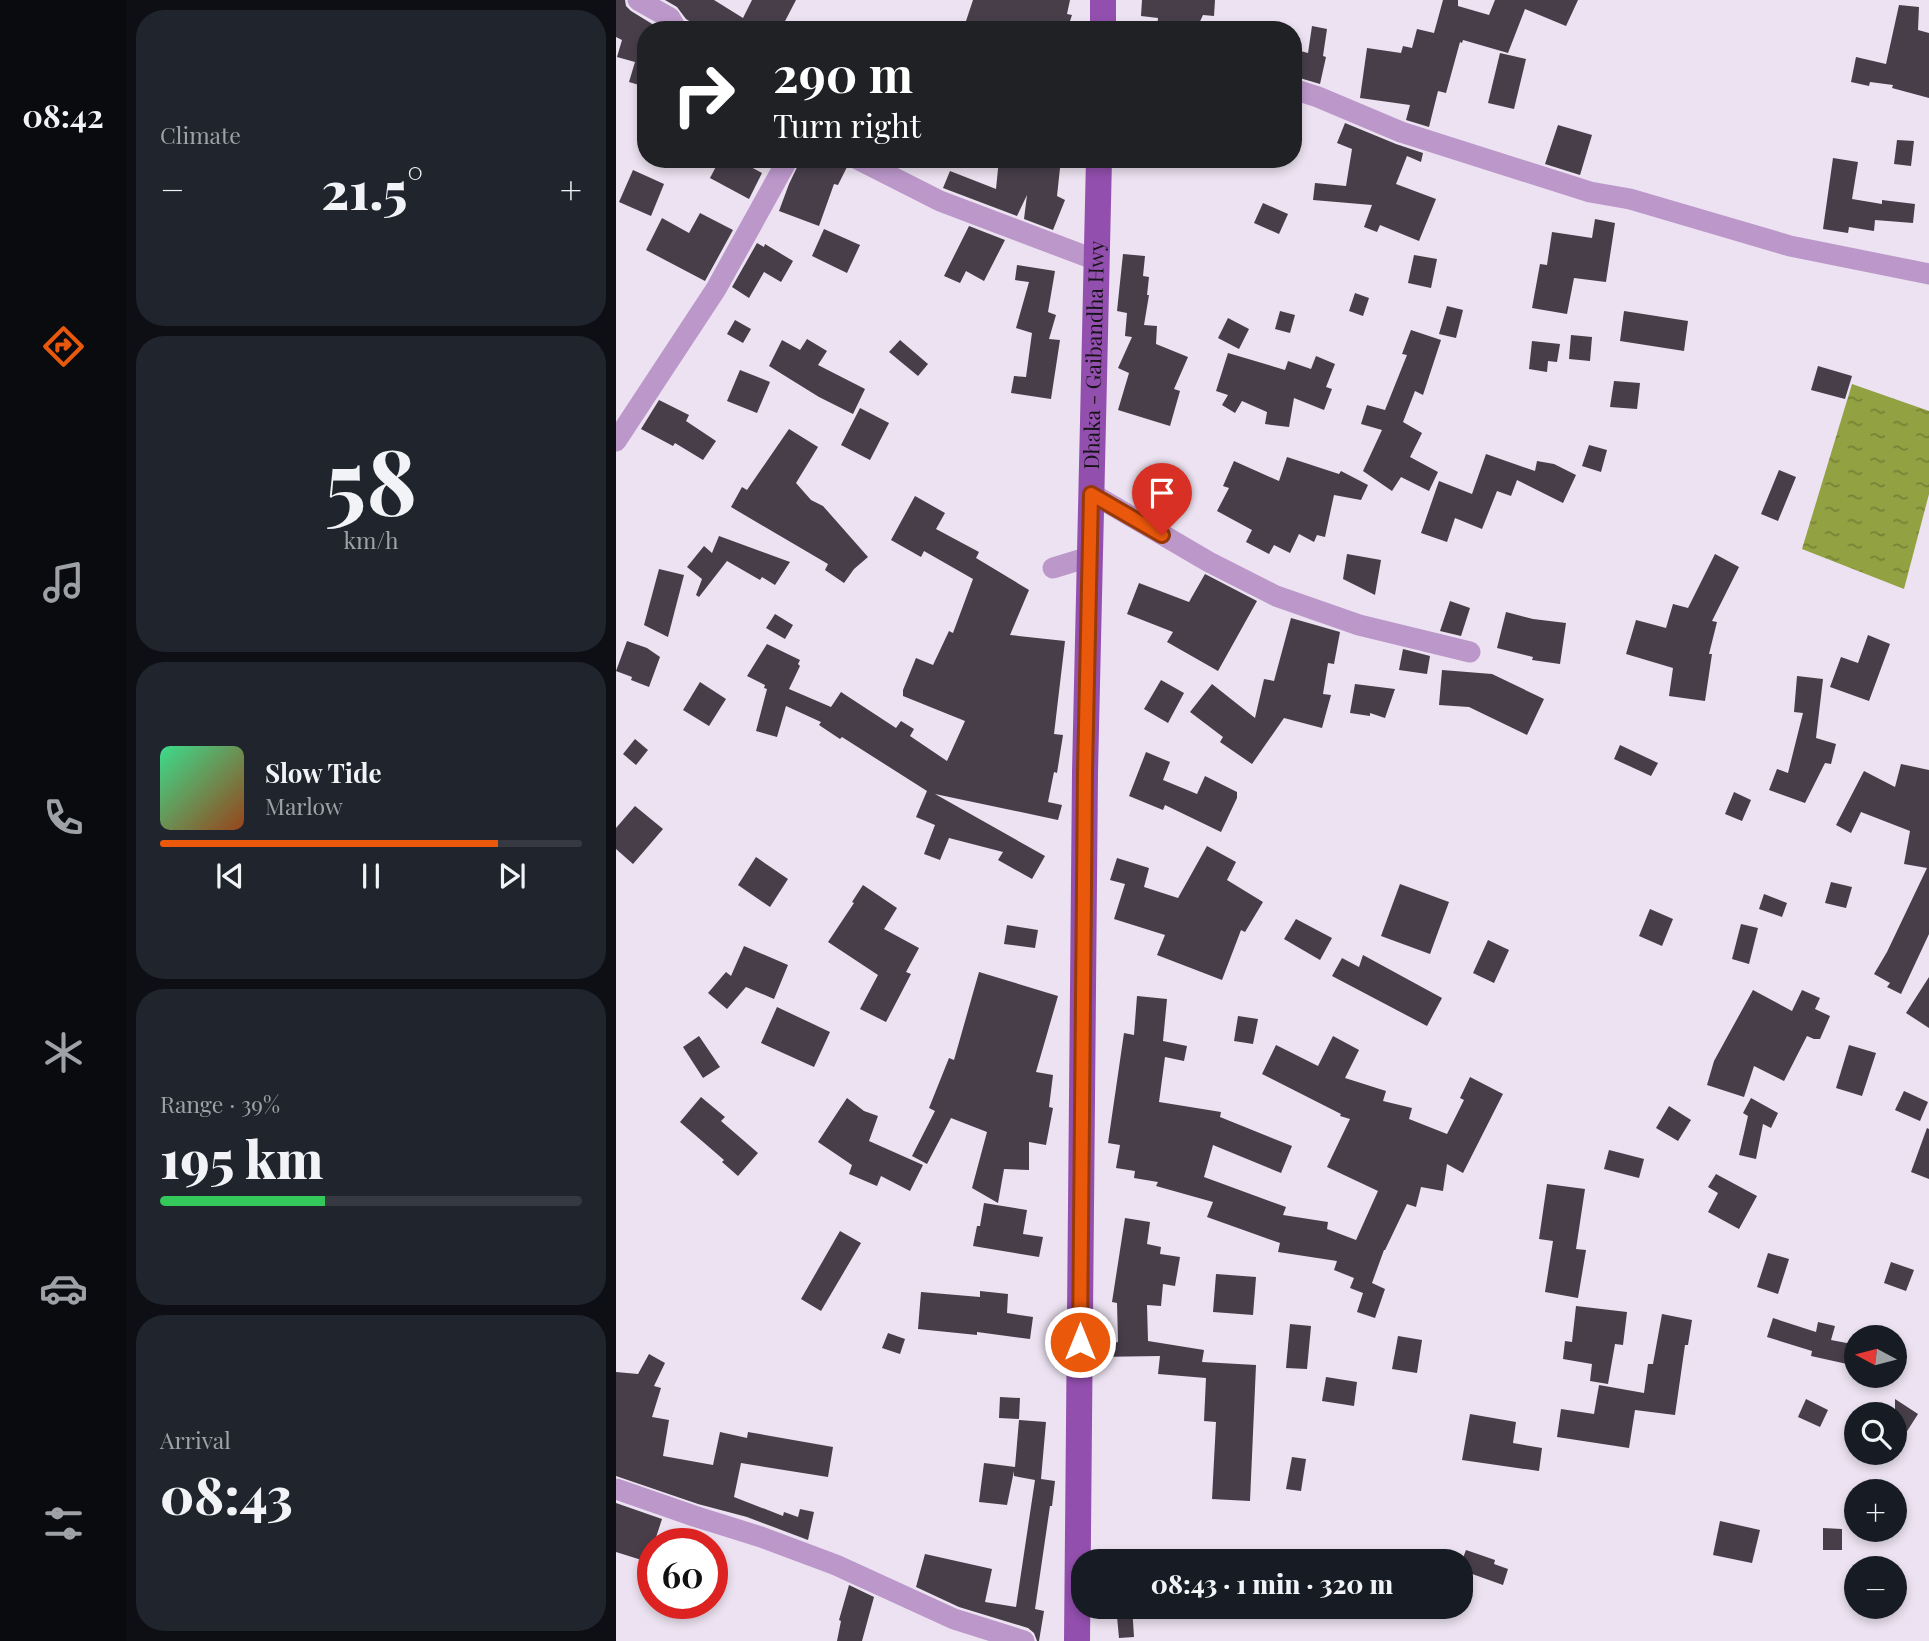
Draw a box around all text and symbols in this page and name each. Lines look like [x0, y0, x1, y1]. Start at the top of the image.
text: 290 m [773, 40, 913, 105]
icon: right [658, 49, 749, 140]
text: 08:42 [22, 93, 104, 136]
text: Turn right [773, 103, 921, 146]
text: Climate [160, 119, 241, 150]
text: 21.5° [321, 154, 423, 223]
text: − [160, 163, 185, 214]
text: + [560, 163, 582, 214]
street label: Dhaka - Gaibandha Hwy [1076, 240, 1109, 470]
icon: directions [39, 322, 88, 371]
text: 58 [325, 418, 417, 539]
pin [1132, 463, 1192, 535]
icon: arrive [1143, 474, 1181, 512]
text: km/h [343, 524, 399, 555]
icon: music [39, 558, 88, 607]
text: Slow Tide [265, 755, 382, 790]
text: Marlow [265, 790, 343, 821]
icon: phone [39, 793, 88, 842]
icon: previous [211, 857, 249, 895]
icon: pause [352, 857, 390, 895]
icon: next [493, 857, 531, 895]
icon: climate [39, 1028, 88, 1077]
text: Range · 39% [160, 1088, 280, 1119]
text: 195 km [160, 1123, 323, 1192]
icon: car [39, 1264, 88, 1313]
position arrow [1043, 1305, 1117, 1379]
north arrow [1844, 1325, 1908, 1388]
map controls [1844, 1325, 1907, 1619]
button: search [1844, 1402, 1907, 1465]
text: Arrival [160, 1424, 231, 1455]
text: 08:43 [160, 1459, 293, 1528]
button: + [1844, 1479, 1907, 1542]
icon: filters [39, 1499, 88, 1548]
speed limit sign: 60 [637, 1528, 728, 1619]
button: − [1844, 1556, 1907, 1619]
text: 08:43 · 1 min · 320 m [1151, 1566, 1393, 1601]

